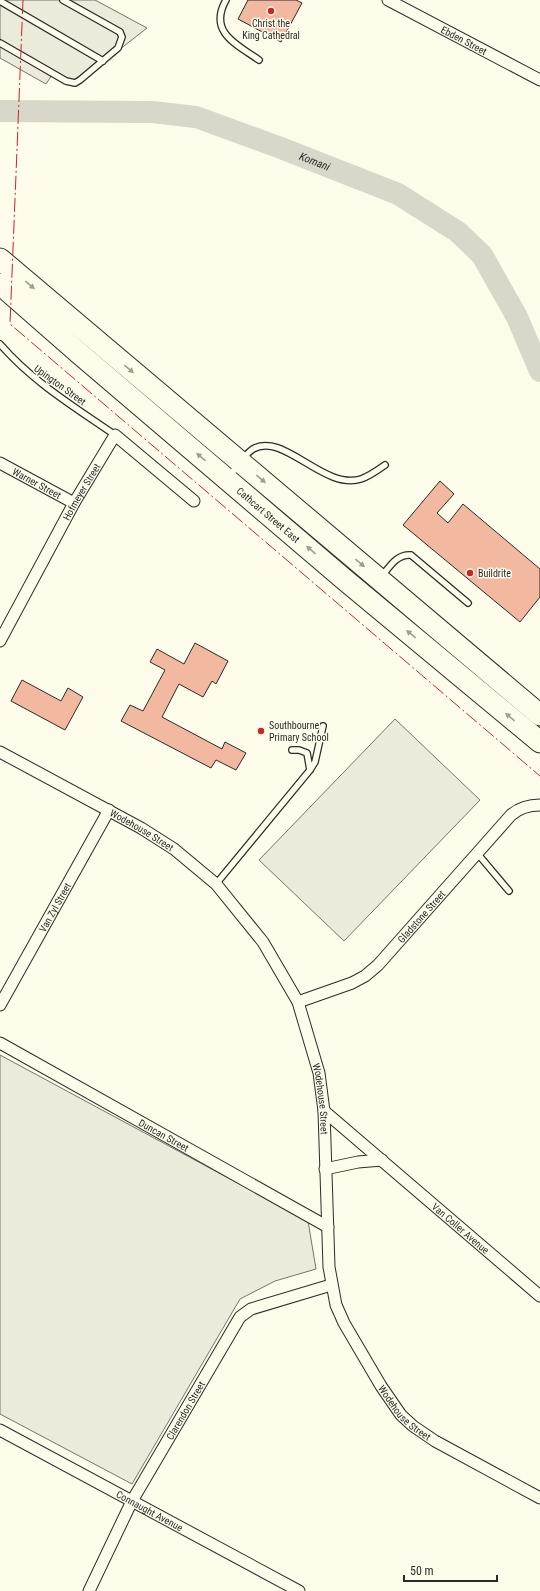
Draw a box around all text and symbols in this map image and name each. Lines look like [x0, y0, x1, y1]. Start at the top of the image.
marker: Christ the King Cathedral [266, 6, 276, 16]
place label: Christ the King Cathedral [242, 18, 300, 41]
street label: Ebden Street [439, 23, 489, 57]
water label: Komani [298, 149, 332, 173]
one-way arrow [24, 280, 35, 289]
street label: Upington Street [32, 363, 88, 407]
one-way arrow [124, 364, 134, 373]
one-way arrow [196, 452, 207, 461]
street label: Hofmeyer Street [60, 461, 102, 522]
street label: Warner Street [11, 465, 63, 501]
one-way arrow [255, 475, 266, 484]
street label: Cathcart Street East [235, 485, 302, 545]
one-way arrow [305, 546, 316, 555]
one-way arrow [355, 558, 366, 567]
marker: Buildrite [465, 568, 475, 578]
place label: Buildrite [478, 568, 511, 579]
one-way arrow [405, 629, 416, 638]
one-way arrow [505, 712, 516, 721]
place label: Southbourne Primary School [269, 720, 329, 743]
marker: Southbourne Primary School [256, 726, 266, 736]
street label: Wodehouse Street [108, 807, 176, 853]
street label: Van Zyl Street [37, 881, 73, 934]
street label: Gladstone Street [395, 888, 447, 945]
street label: Wodehouse Street [311, 1062, 330, 1135]
street label: Duncan Street [137, 1117, 191, 1153]
street label: Van Coller Avenue [430, 1201, 492, 1256]
street label: Clarendon Street [164, 1379, 207, 1441]
street label: Wodehouse Street [377, 1383, 433, 1442]
street label: Connaught Avenue [115, 1488, 185, 1533]
scale bar [404, 1557, 497, 1583]
text: 50 m [410, 1564, 434, 1578]

